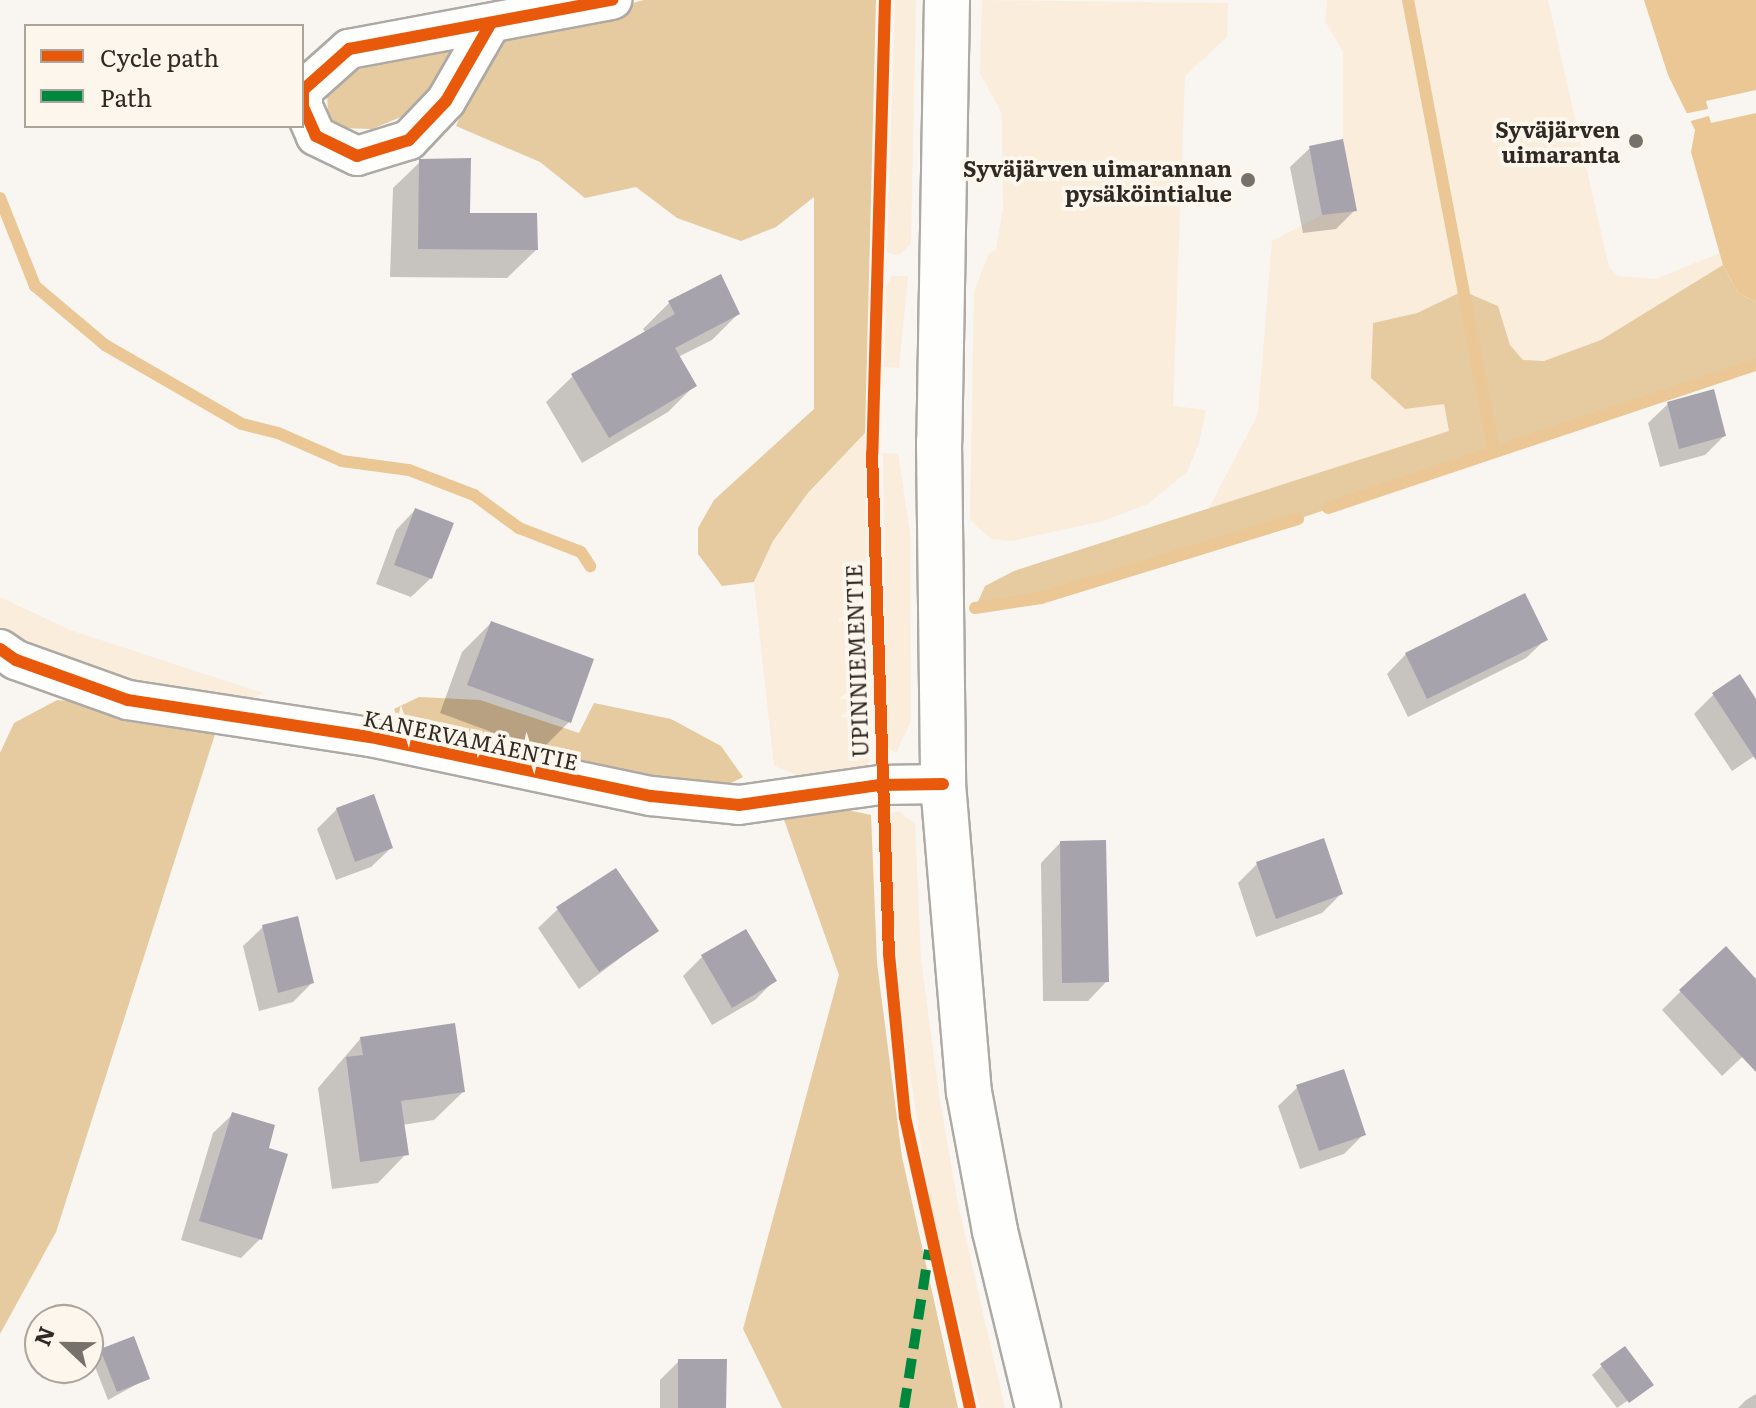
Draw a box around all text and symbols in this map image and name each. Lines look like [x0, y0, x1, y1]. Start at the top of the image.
legend [24, 24, 304, 128]
text: Cycle path [100, 39, 219, 74]
text: Path [100, 79, 152, 114]
place label: Syväjärven uimaranta [1495, 115, 1620, 166]
marker: Syväjärven uimaranta [1627, 132, 1645, 150]
place label: Syväjärven uimarannan pysäköintialue [963, 154, 1232, 206]
marker: Syväjärven uimarannan pysäköintialue [1239, 171, 1257, 189]
street label: UPINNIEMENTIE [839, 564, 873, 758]
street label: KANERVAMÄENTIE [361, 703, 581, 775]
north arrow [24, 1304, 104, 1384]
text: N [24, 1321, 62, 1350]

